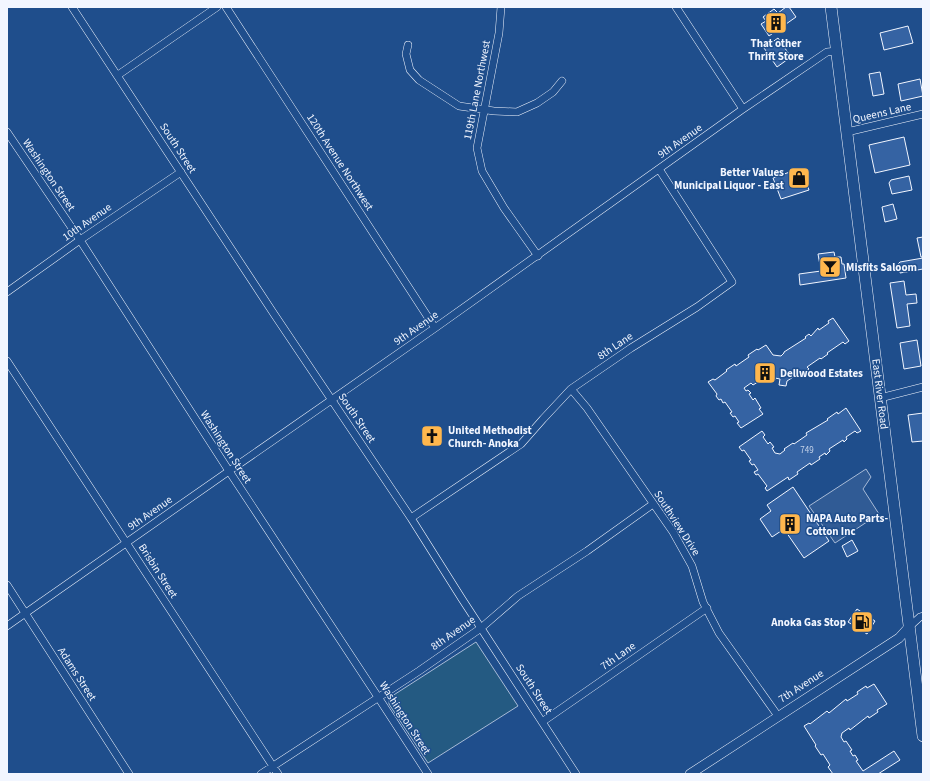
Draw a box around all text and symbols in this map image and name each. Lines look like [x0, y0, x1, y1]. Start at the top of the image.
building icon: That other Thrift Store [763, 10, 789, 36]
place label: That other Thrift Store [748, 36, 804, 64]
street label: 119th Lane Northwest [460, 39, 494, 141]
street label: Queens Lane [851, 99, 913, 127]
street label: 120th Avenue Northwest [303, 111, 377, 213]
street label: South Street [156, 120, 200, 176]
street label: 9th Avenue [655, 120, 706, 162]
street label: Washington Street [19, 136, 79, 214]
place label: Better Values Municipal Liquor - East [674, 165, 785, 193]
shop icon: Better Values Municipal Liquor - East [786, 165, 812, 191]
street label: 10th Avenue [59, 199, 115, 244]
bar icon: Misfits Saloom [817, 254, 843, 280]
place label: Misfits Saloom [846, 260, 917, 275]
street label: 9th Avenue [391, 307, 442, 349]
street label: 8th Lane [594, 328, 636, 363]
street label: East River Road [868, 358, 892, 430]
building icon: Dellwood Estates [752, 360, 778, 386]
place label: Dellwood Estates [780, 366, 863, 381]
street label: South Street [335, 390, 379, 446]
street label: Washington Street [197, 408, 255, 487]
church icon: United Methodist Church- Anoka [419, 423, 445, 449]
place label: United Methodist Church- Anoka [448, 423, 532, 451]
house number: 749 [800, 444, 814, 457]
street label: Southview Drive [650, 488, 704, 559]
street label: 9th Avenue [125, 492, 176, 534]
building icon: NAPA Auto Parts- Cotton Inc [777, 511, 803, 537]
place label: NAPA Auto Parts- Cotton Inc [806, 511, 889, 539]
street label: Brisbin Street [135, 541, 181, 601]
fuel station icon: Anoka Gas Stop [849, 609, 875, 635]
street label: 8th Avenue [428, 612, 479, 654]
place label: Anoka Gas Stop [770, 615, 846, 630]
street label: 7th Lane [597, 638, 639, 674]
street label: Adams Street [54, 644, 100, 704]
street label: South Street [512, 661, 556, 717]
street label: 7th Avenue [775, 665, 827, 706]
street label: Washington Street [376, 679, 434, 758]

